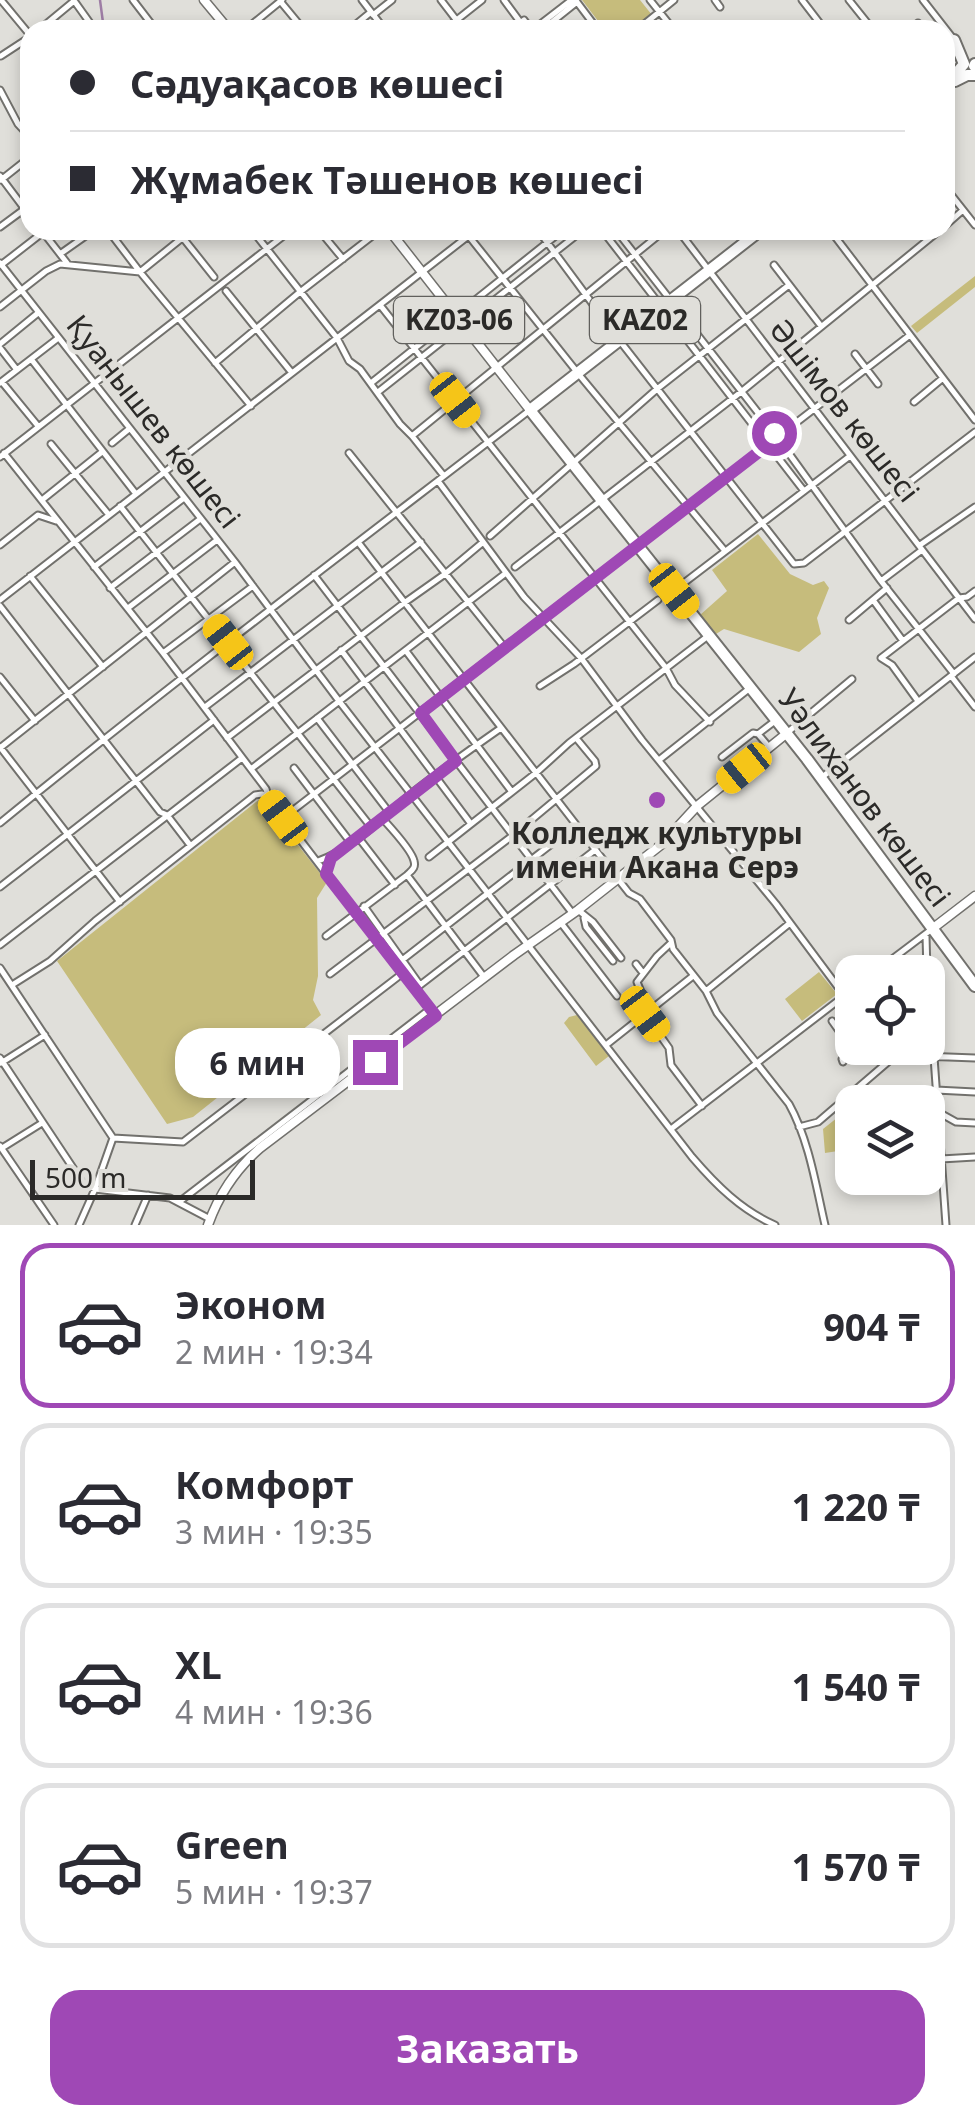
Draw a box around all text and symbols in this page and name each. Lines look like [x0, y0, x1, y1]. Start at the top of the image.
text: Сәдуақасов көшесі [130, 57, 504, 109]
text: Жұмабек Тәшенов көшесі [130, 153, 644, 205]
road number: KZ03-06 [394, 297, 524, 343]
road number: KАZ02 [590, 297, 700, 343]
street label: Қуанышев көшесі [58, 306, 250, 536]
street label: Әшімов көшесі [761, 310, 930, 510]
car [425, 367, 485, 433]
route start [752, 411, 797, 456]
car [644, 558, 704, 624]
car [198, 609, 258, 675]
street label: Уәлиханов көшесі [770, 680, 961, 915]
car [711, 737, 777, 799]
car [253, 785, 313, 851]
marker: Колледж культуры имени Акана Серэ [646, 789, 668, 811]
place label: Колледж культуры имени Акана Серэ [511, 812, 803, 887]
map controls [835, 955, 945, 1195]
button: locate [835, 955, 945, 1065]
car [615, 981, 675, 1047]
callout: 6 мин [175, 1027, 340, 1097]
route end [353, 1040, 398, 1085]
text: 6 мин [210, 1041, 305, 1084]
button: layers [835, 1085, 945, 1195]
scale bar [30, 1155, 255, 1200]
text: 500 m [45, 1158, 127, 1196]
text: Эконом [175, 1278, 327, 1330]
icon: car [55, 1281, 145, 1371]
text: 904 ₸ [823, 1300, 920, 1352]
text: 2 мин · 19:34 [175, 1330, 373, 1373]
text: Комфорт [175, 1458, 353, 1510]
icon: car [55, 1461, 145, 1551]
text: 1 220 ₸ [792, 1480, 920, 1532]
text: 3 мин · 19:35 [175, 1510, 373, 1553]
text: XL [175, 1638, 222, 1690]
icon: car [55, 1641, 145, 1731]
text: 1 540 ₸ [792, 1660, 920, 1712]
text: 4 мин · 19:36 [175, 1690, 373, 1733]
text: Green [175, 1818, 289, 1870]
icon: car [55, 1821, 145, 1911]
text: 1 570 ₸ [792, 1840, 920, 1892]
text: 5 мин · 19:37 [175, 1870, 373, 1913]
button: Заказать [50, 1990, 925, 2105]

